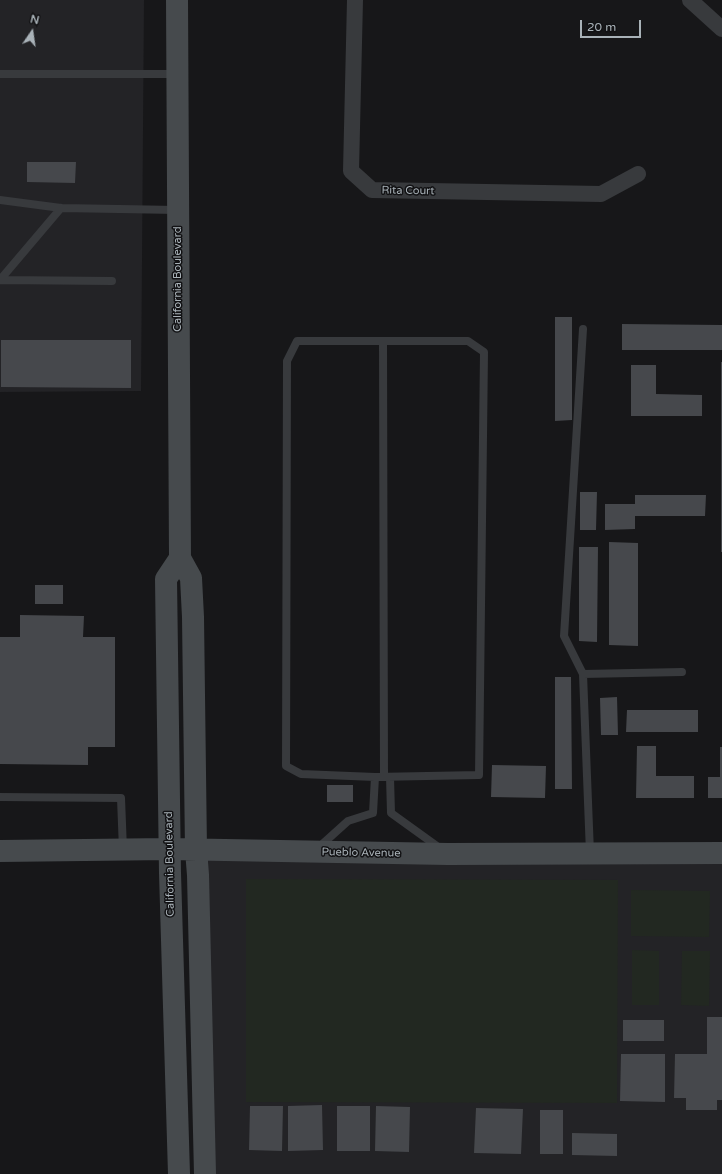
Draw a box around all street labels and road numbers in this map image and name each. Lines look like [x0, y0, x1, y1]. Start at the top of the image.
street label: Rita Court [381, 184, 435, 198]
street label: California Boulevard [171, 226, 185, 332]
street label: California Boulevard [162, 811, 178, 917]
street label: Pueblo Avenue [321, 846, 401, 860]

